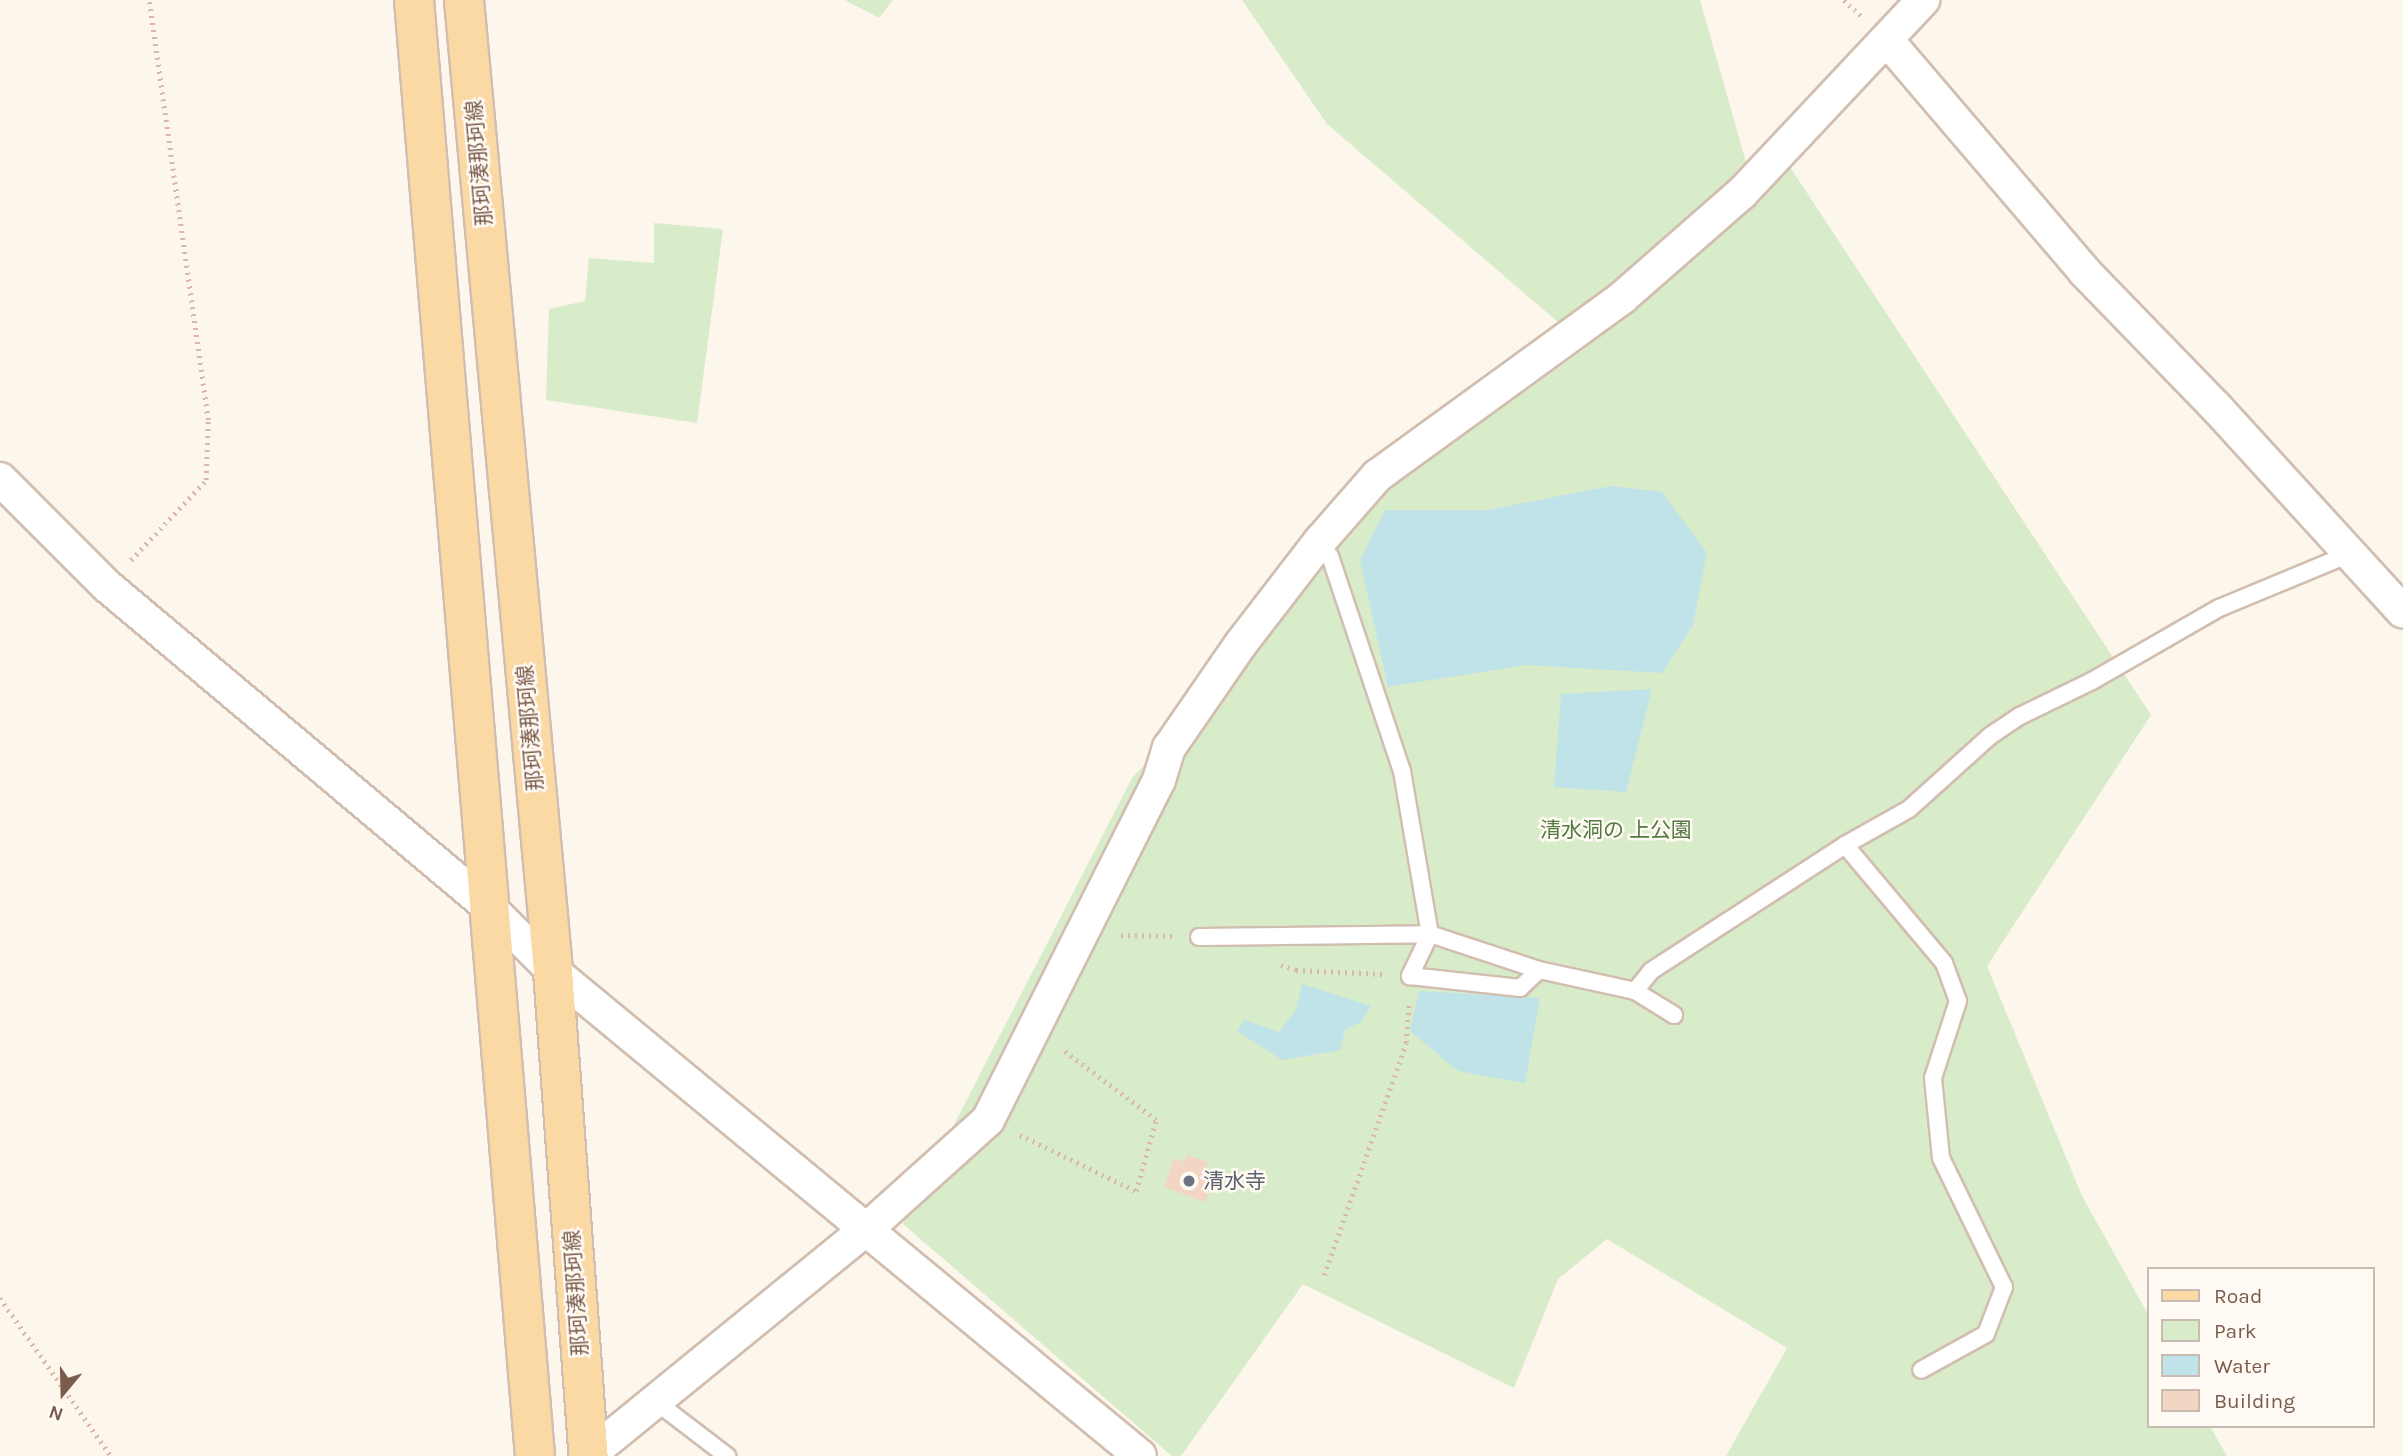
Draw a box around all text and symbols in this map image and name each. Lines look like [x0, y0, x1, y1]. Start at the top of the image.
street label: 那珂湊那珂線 [461, 99, 497, 227]
street label: 那珂湊那珂線 [512, 664, 548, 792]
park label: 清水洞の 上公園 [1540, 817, 1692, 843]
place label: 清水寺 [1203, 1168, 1266, 1194]
marker: 清水寺 [1181, 1173, 1197, 1189]
street label: 那珂湊那珂線 [559, 1229, 593, 1357]
legend [2148, 1267, 2375, 1428]
text: Road [2214, 1284, 2262, 1308]
text: Park [2214, 1319, 2257, 1343]
text: Water [2214, 1354, 2270, 1378]
north arrow [28, 1358, 98, 1428]
text: Building [2214, 1389, 2295, 1413]
text: N [46, 1400, 66, 1425]

